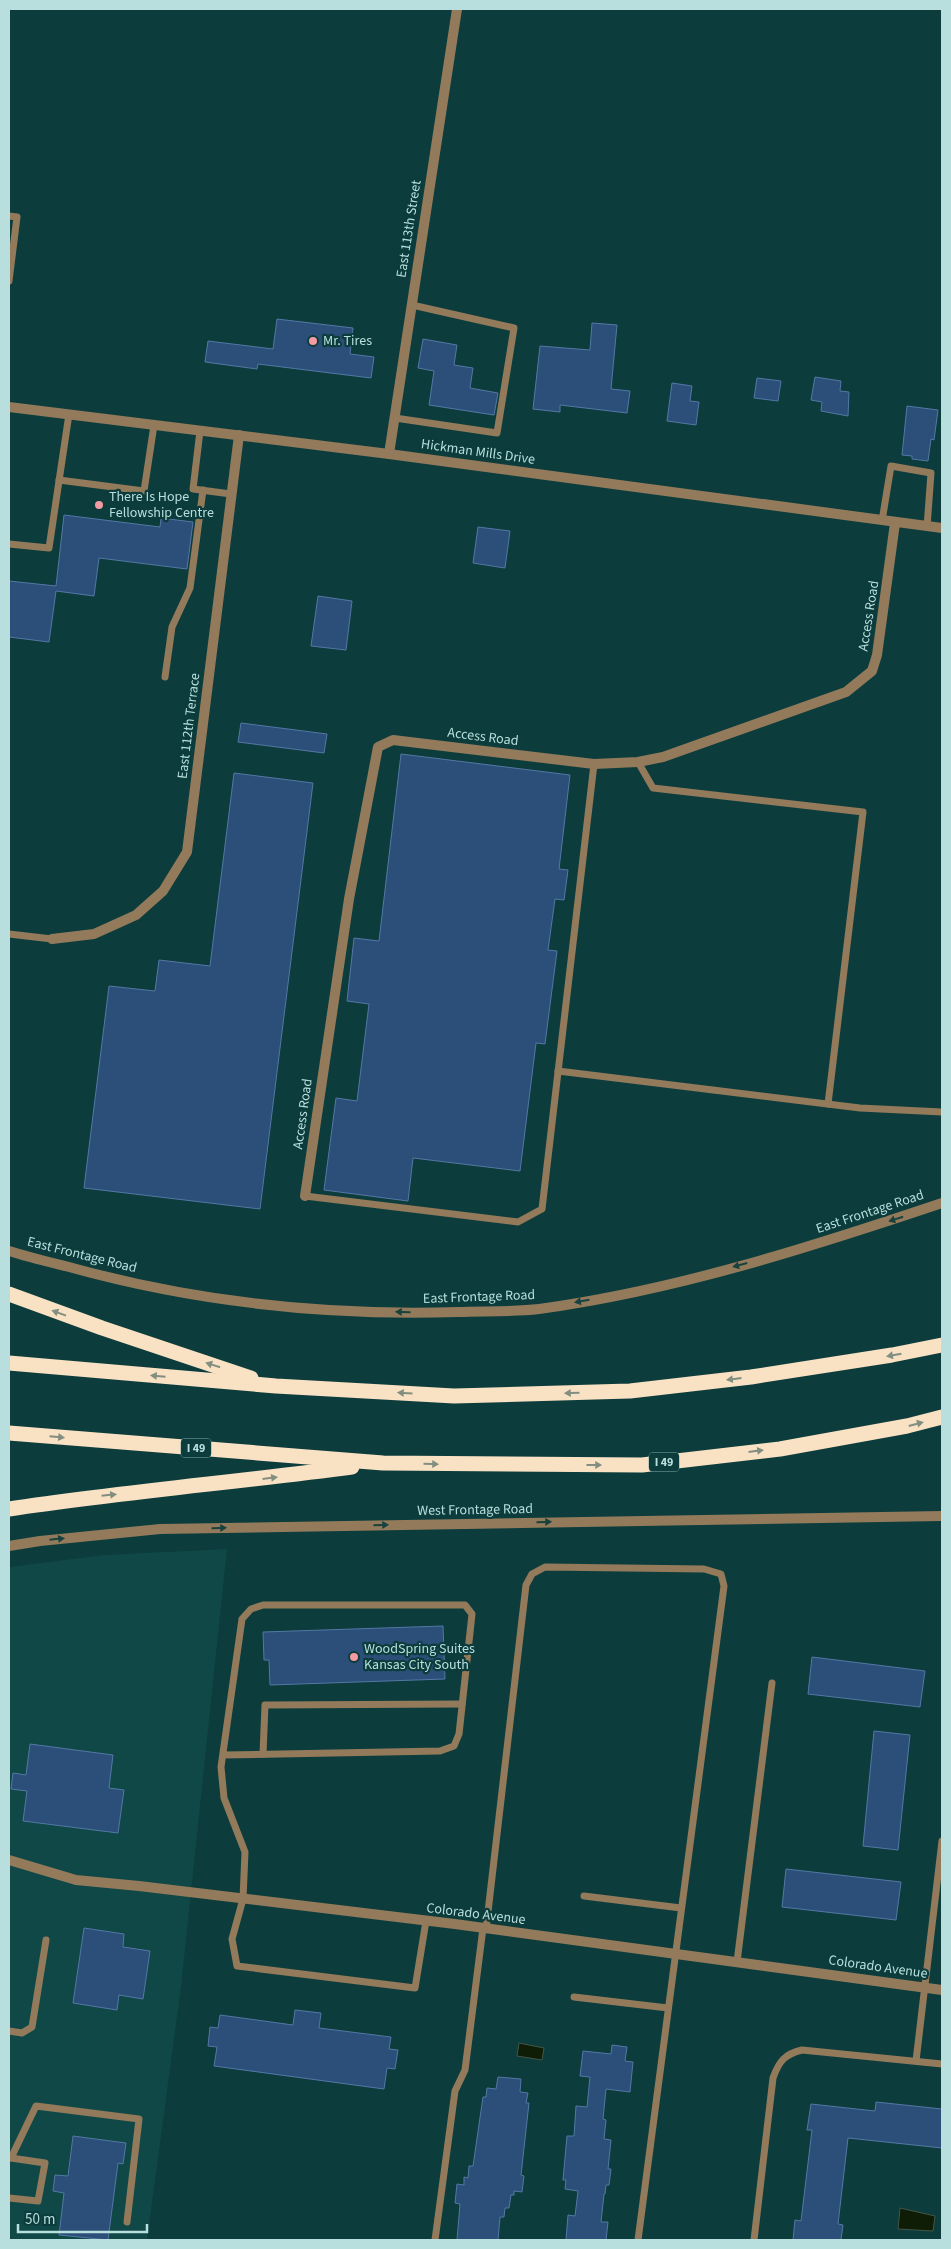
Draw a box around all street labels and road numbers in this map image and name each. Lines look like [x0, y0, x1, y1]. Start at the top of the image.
street label: East 113th Street [391, 178, 427, 279]
street label: Hickman Mills Drive [420, 434, 536, 470]
street label: Access Road [854, 579, 884, 653]
street label: East 112th Terrace [173, 672, 205, 780]
street label: Access Road [446, 723, 520, 751]
street label: Access Road [288, 1077, 318, 1151]
street label: East Frontage Road [814, 1185, 926, 1239]
street label: East Frontage Road [25, 1232, 139, 1278]
street label: East Frontage Road [423, 1285, 535, 1309]
road number: I 49 [181, 1439, 211, 1458]
road number: I 49 [649, 1452, 679, 1471]
street label: West Frontage Road [417, 1499, 533, 1521]
street label: Colorado Avenue [425, 1898, 527, 1930]
street label: Colorado Avenue [827, 1950, 929, 1984]

